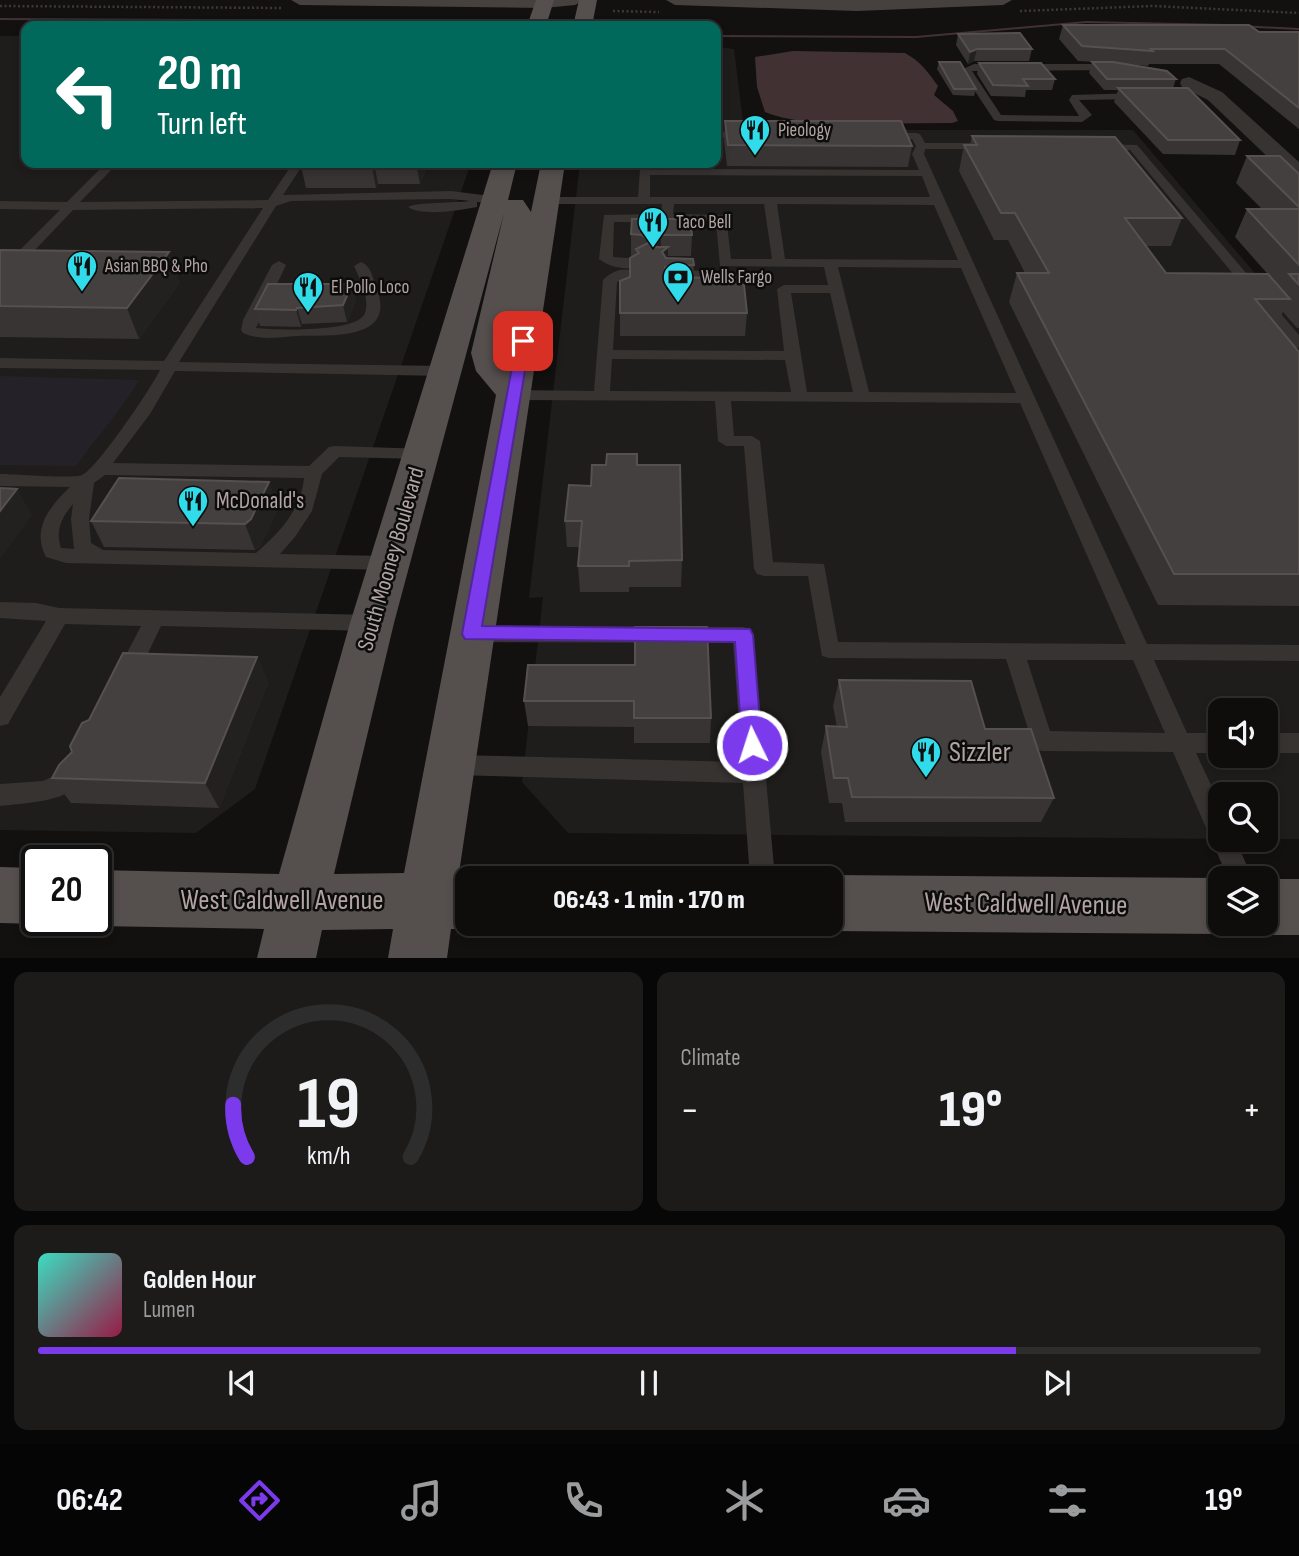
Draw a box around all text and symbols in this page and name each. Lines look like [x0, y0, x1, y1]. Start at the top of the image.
text: 20 m [157, 45, 242, 104]
icon: left [42, 49, 133, 140]
text: Turn left [157, 105, 247, 144]
restaurant icon: Pieology [738, 113, 772, 157]
place label: Pieology [778, 119, 832, 142]
restaurant icon: Taco Bell [636, 205, 670, 249]
place label: Taco Bell [676, 211, 731, 234]
restaurant icon: Asian BBQ & Pho [65, 249, 99, 293]
place label: Asian BBQ & Pho [104, 255, 208, 278]
bank icon: Wells Fargo [661, 260, 695, 304]
place label: Wells Fargo [701, 266, 772, 289]
restaurant icon: El Pollo Loco [291, 270, 325, 314]
place label: El Pollo Loco [331, 276, 409, 299]
pin [493, 311, 553, 371]
icon: arrive [504, 322, 542, 360]
street label: South Mooney Boulevard [351, 464, 431, 654]
restaurant icon: McDonald's [176, 484, 210, 528]
place label: McDonald's [216, 487, 304, 515]
map controls [1208, 698, 1278, 936]
button: sound [1208, 698, 1278, 768]
position arrow [715, 708, 789, 782]
restaurant icon: Sizzler [909, 735, 943, 779]
place label: Sizzler [949, 736, 1011, 769]
button: search [1208, 782, 1278, 852]
speed limit sign: 20 [21, 845, 112, 936]
button: layers [1208, 866, 1278, 936]
street label: West Caldwell Avenue [180, 884, 384, 917]
text: 06:43 · 1 min · 170 m [553, 885, 745, 916]
street label: West Caldwell Avenue [924, 886, 1128, 922]
text: Climate [681, 1044, 740, 1072]
text: 19 [297, 1062, 360, 1150]
text: 19° [939, 1079, 1002, 1142]
text: − [681, 1088, 699, 1133]
text: + [1242, 1088, 1261, 1133]
text: km/h [307, 1141, 350, 1172]
text: Golden Hour [143, 1265, 256, 1296]
text: Lumen [143, 1296, 195, 1324]
icon: previous [223, 1364, 261, 1402]
icon: pause [630, 1364, 668, 1402]
icon: next [1038, 1364, 1076, 1402]
icon: directions [235, 1476, 284, 1525]
icon: music [397, 1476, 446, 1525]
icon: phone [559, 1476, 608, 1525]
icon: climate [720, 1476, 769, 1525]
icon: car [882, 1476, 931, 1525]
icon: filters [1043, 1476, 1092, 1525]
text: 06:42 [56, 1481, 123, 1520]
text: 19° [1205, 1481, 1243, 1520]

